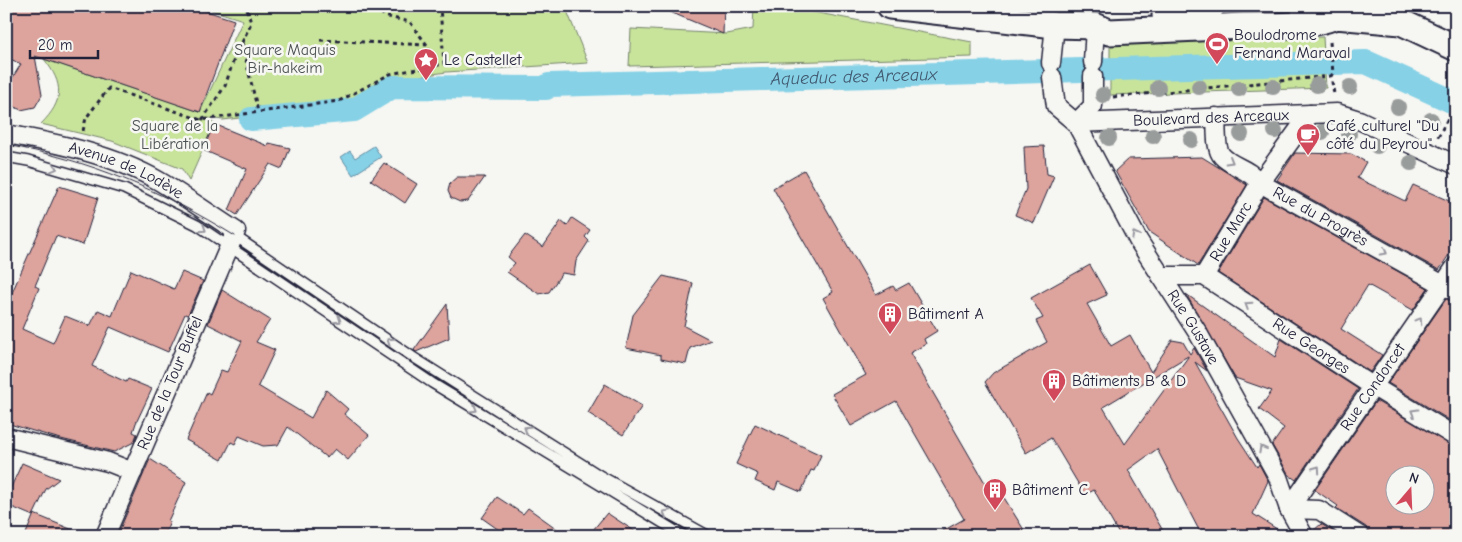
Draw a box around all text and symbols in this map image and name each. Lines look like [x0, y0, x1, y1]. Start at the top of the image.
place label: Boulodrome Fernand Maraval [1234, 26, 1351, 62]
scale bar [30, 28, 98, 60]
sports icon: Boulodrome Fernand Maraval [1204, 31, 1230, 65]
text: 20 m [38, 36, 72, 54]
park label: Square Maquis Bir-hakeim [234, 41, 336, 77]
place icon: Le Castellet [413, 47, 439, 81]
place label: Le Castellet [444, 51, 522, 69]
water label: Aqueduc des Arceaux [769, 64, 939, 89]
street label: Boulevard des Arceaux [1133, 106, 1290, 130]
park label: Square de la Libération [132, 117, 218, 153]
place label: Café culturel "Du côté du Peyrou" [1326, 117, 1439, 153]
cafe icon: Café culturel "Du côté du Peyrou" [1295, 122, 1321, 156]
street label: Avenue de Lodève [67, 138, 187, 203]
one-way arrow [1225, 154, 1234, 164]
one-way arrow [49, 162, 57, 172]
street label: Rue du Progrès [1270, 183, 1371, 250]
street label: Rue Marc [1206, 198, 1256, 265]
one-way arrow [198, 223, 207, 232]
one-way arrow [1131, 231, 1141, 240]
one-way arrow [1379, 246, 1388, 256]
street label: Rue Gustave [1163, 286, 1223, 368]
building icon: Bâtiment A [877, 301, 903, 335]
one-way arrow [1244, 302, 1254, 311]
place label: Bâtiment A [908, 305, 984, 323]
street label: Rue de la Tour Buffel [134, 313, 206, 453]
one-way arrow [332, 314, 342, 323]
street label: Rue Georges [1269, 314, 1353, 378]
one-way arrow [1413, 317, 1422, 326]
one-way arrow [386, 338, 395, 348]
street label: Rue Condorcet [1337, 340, 1409, 434]
building icon: Bâtiments B & D [1041, 368, 1067, 402]
place label: Bâtiments B & D [1072, 372, 1186, 390]
one-way arrow [469, 402, 478, 412]
one-way arrow [1411, 408, 1420, 418]
one-way arrow [523, 426, 533, 435]
one-way arrow [1259, 445, 1269, 454]
north arrow [1384, 464, 1434, 514]
one-way arrow [1311, 465, 1320, 475]
text: N [1407, 469, 1421, 488]
building icon: Bâtiment C [982, 477, 1008, 511]
place label: Bâtiment C [1012, 481, 1088, 499]
one-way arrow [662, 510, 671, 520]

